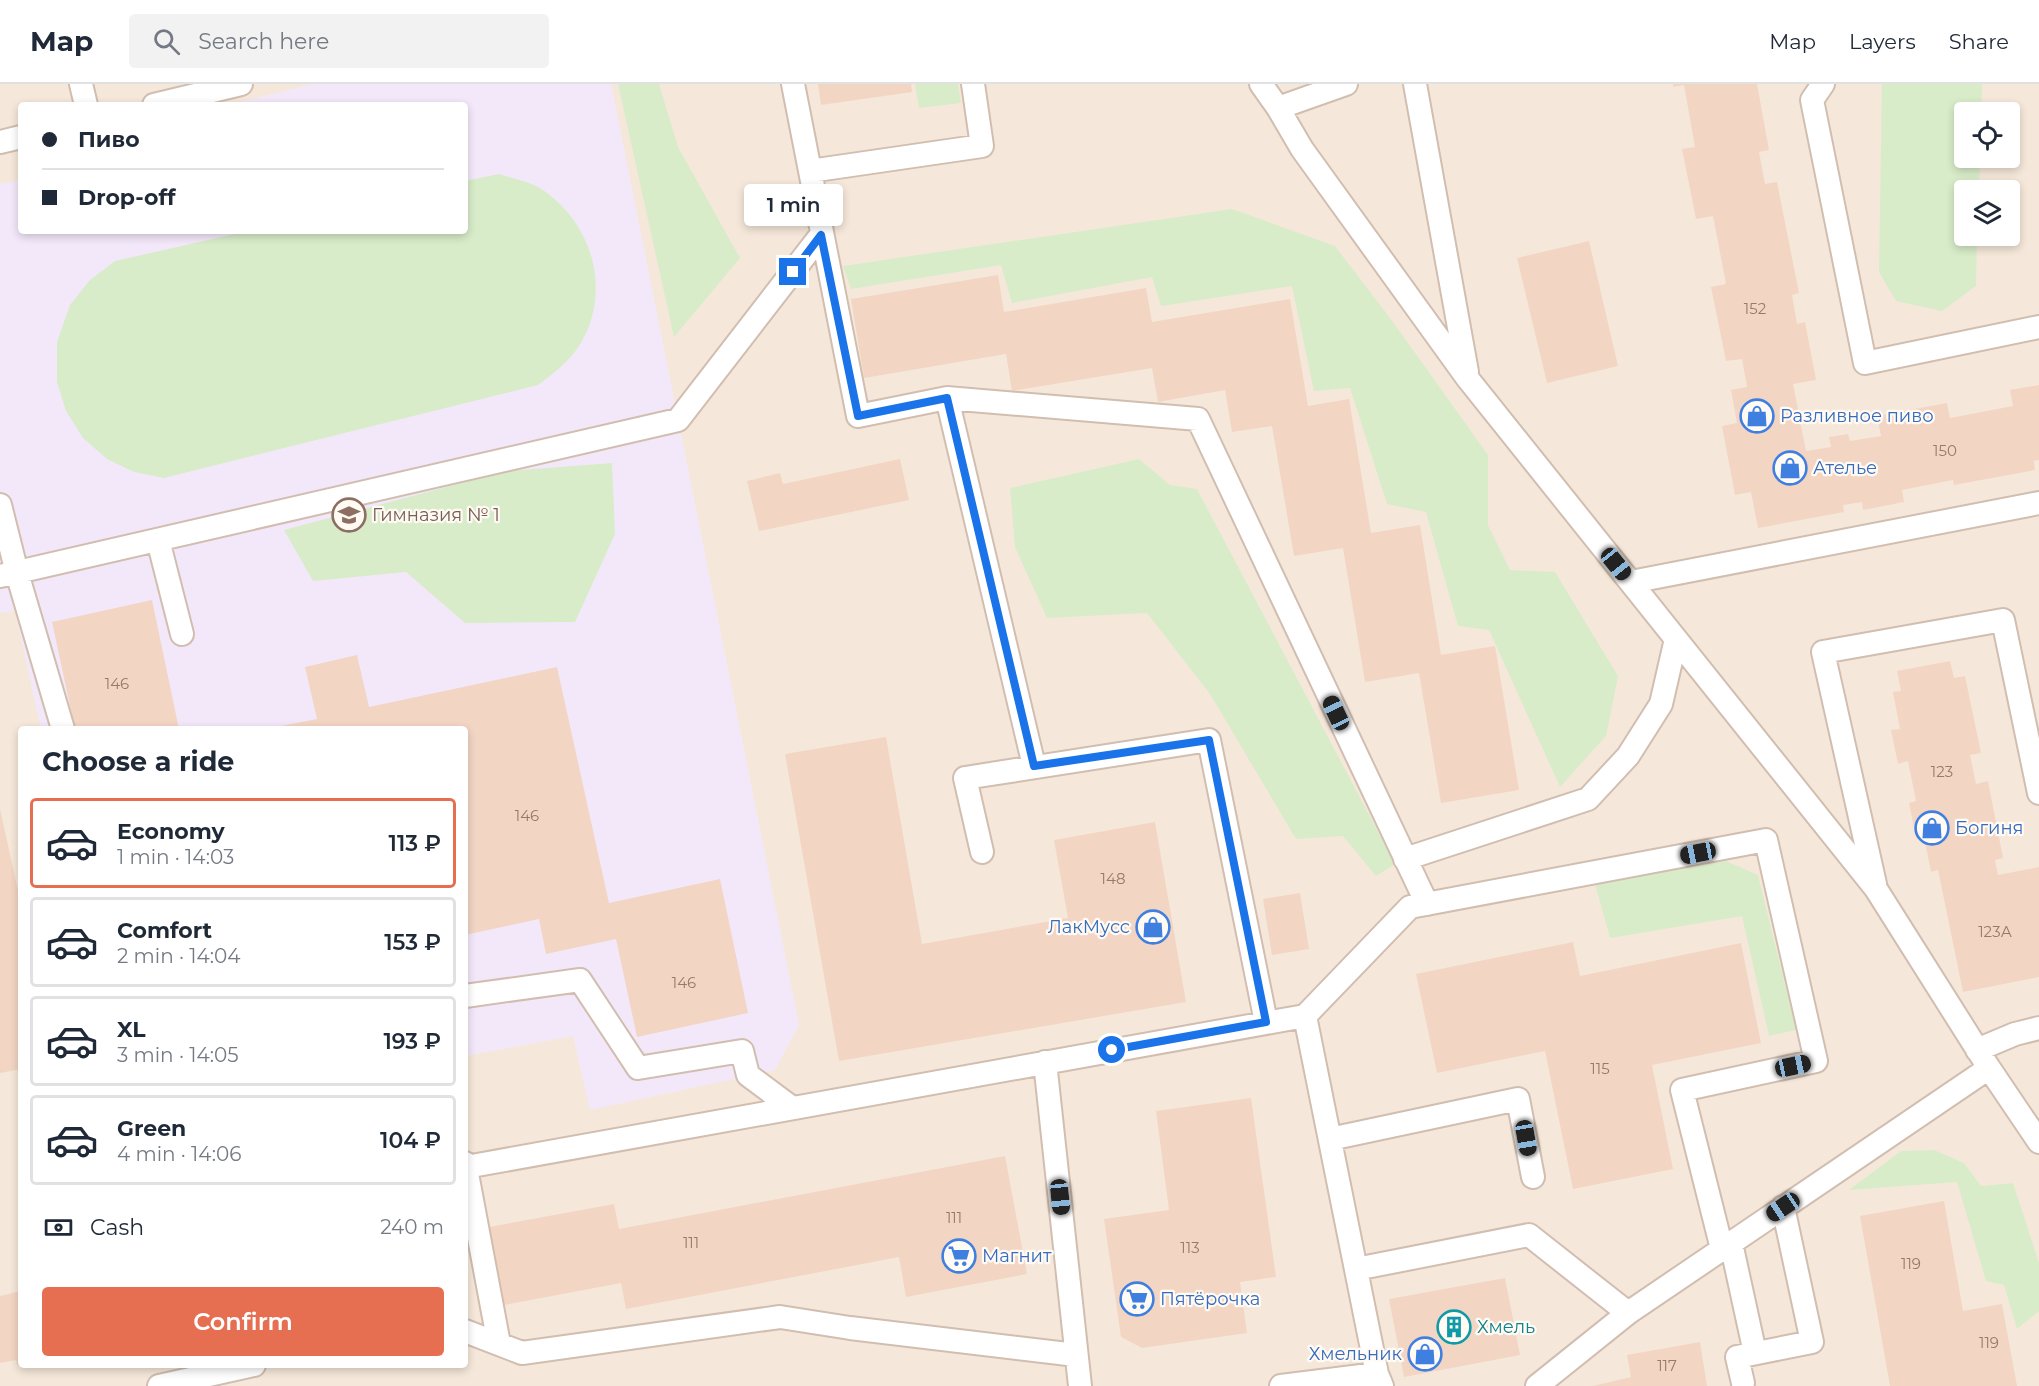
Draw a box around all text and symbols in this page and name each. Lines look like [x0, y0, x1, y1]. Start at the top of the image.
search box [129, 14, 549, 68]
text: Map [30, 24, 93, 58]
icon: search [150, 25, 183, 58]
text: Search here [198, 28, 329, 55]
text: Map [1769, 29, 1816, 54]
text: Layers [1849, 29, 1916, 54]
text: Share [1949, 29, 2009, 54]
map controls [1954, 102, 2020, 246]
button: locate [1954, 102, 2020, 168]
text: Пиво [78, 126, 140, 153]
button: layers [1954, 180, 2020, 246]
text: Drop-off [78, 184, 176, 211]
callout: 1 min [744, 185, 842, 227]
text: 1 min [767, 193, 820, 217]
route end [779, 258, 806, 285]
house number: 152 [1744, 299, 1766, 318]
shop icon: Разливное пиво [1739, 398, 1775, 434]
place label: Разливное пиво [1780, 405, 1934, 427]
house number: 150 [1933, 441, 1957, 460]
shop icon: Ателье [1772, 450, 1808, 486]
place label: Ателье [1813, 457, 1877, 479]
school or university icon: Гимназия № 1 [331, 497, 367, 533]
place label: Гимназия № 1 [372, 504, 500, 526]
car [1598, 544, 1634, 584]
house number: 146 [105, 674, 129, 693]
car [1320, 693, 1352, 733]
text: Choose a ride [42, 745, 234, 778]
house number: 123 [1931, 762, 1953, 781]
house number: 146 [515, 806, 539, 825]
shop icon: Богиня [1914, 810, 1950, 846]
icon: car [45, 816, 99, 870]
place label: Богиня [1955, 817, 2024, 839]
text: Economy [117, 818, 225, 845]
text: 113 ₽ [389, 830, 441, 857]
car [1679, 841, 1717, 865]
text: 1 min · 14:03 [117, 845, 234, 869]
house number: 148 [1100, 869, 1126, 888]
shop icon: ЛакМусс [1135, 909, 1171, 945]
icon: car [45, 915, 99, 969]
place label: ЛакМусс [1048, 916, 1130, 938]
text: Comfort [117, 917, 212, 944]
house number: 123А [1978, 922, 2012, 941]
text: 153 ₽ [384, 929, 441, 956]
text: 2 min · 14:04 [117, 944, 241, 968]
house number: 146 [672, 973, 696, 992]
icon: car [45, 1014, 99, 1068]
text: XL [117, 1016, 146, 1043]
text: 193 ₽ [383, 1028, 441, 1055]
route start [1098, 1036, 1125, 1063]
text: 3 min · 14:05 [117, 1043, 239, 1067]
car [1774, 1053, 1812, 1079]
house number: 115 [1590, 1059, 1610, 1078]
icon: car [45, 1113, 99, 1167]
text: Green [117, 1115, 186, 1142]
car [1514, 1119, 1538, 1157]
text: 104 ₽ [380, 1127, 441, 1154]
text: 4 min · 14:06 [117, 1142, 241, 1166]
car [1049, 1178, 1071, 1216]
car [1763, 1189, 1803, 1225]
house number: 111 [946, 1208, 962, 1227]
icon: cash [42, 1211, 75, 1244]
text: Cash [90, 1214, 144, 1241]
text: 240 m [380, 1215, 444, 1239]
house number: 111 [683, 1233, 699, 1252]
supermarket icon: Магнит [941, 1238, 977, 1274]
house number: 113 [1180, 1238, 1200, 1257]
place label: Магнит [982, 1245, 1052, 1267]
house number: 119 [1901, 1254, 1921, 1273]
supermarket icon: Пятёрочка [1119, 1281, 1155, 1317]
button: Confirm [42, 1287, 444, 1356]
place label: Пятёрочка [1160, 1288, 1260, 1310]
building icon: Хмель [1436, 1309, 1472, 1345]
place label: Хмель [1477, 1316, 1535, 1338]
house number: 119 [1979, 1333, 1999, 1352]
shop icon: Хмельник [1407, 1336, 1443, 1372]
place label: Хмельник [1309, 1343, 1403, 1365]
house number: 117 [1657, 1356, 1677, 1375]

